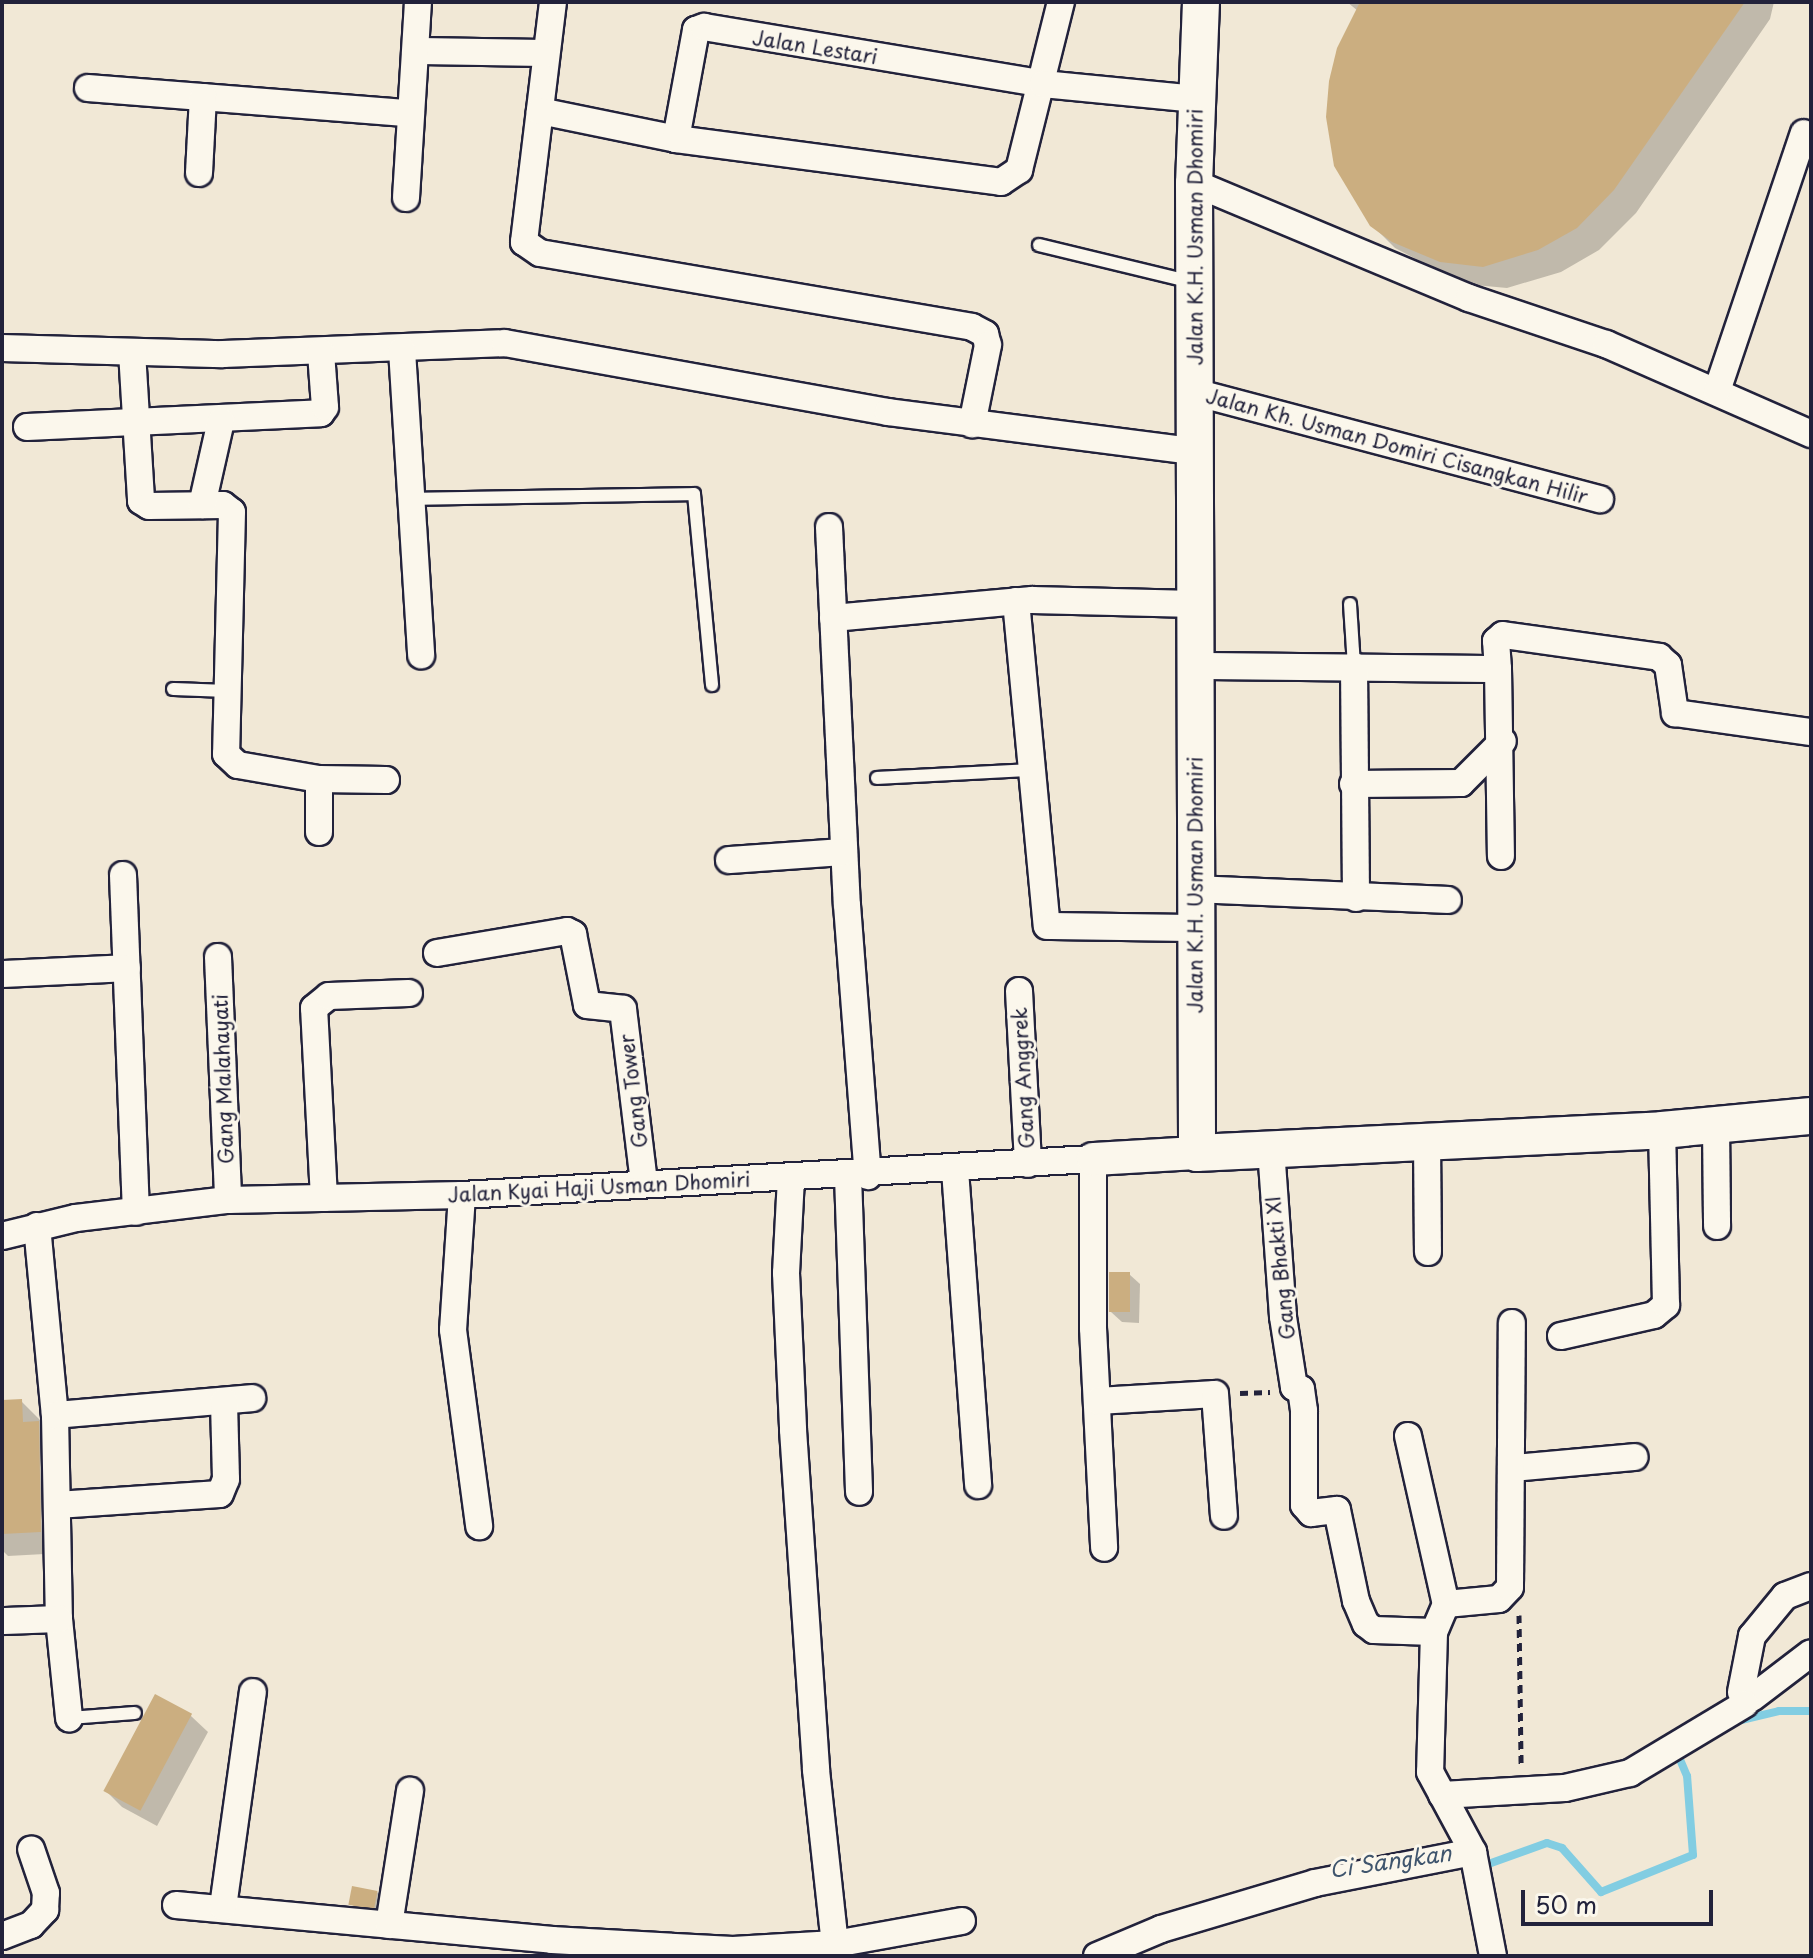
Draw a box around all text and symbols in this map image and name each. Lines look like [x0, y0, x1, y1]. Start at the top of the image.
street label: Jalan Lestari [751, 25, 879, 69]
street label: Jalan K.H. Usman Dhomiri [1183, 108, 1207, 366]
street label: Jalan Kh. Usman Domiri Cisangkan Hilir [1204, 384, 1590, 508]
street label: Jalan K.H. Usman Dhomiri [1183, 756, 1207, 1014]
street label: Gang Malahayati [208, 994, 238, 1164]
street label: Gang Anggrek [1007, 1007, 1039, 1149]
street label: Gang Tower [614, 1033, 652, 1149]
street label: Jalan Kyai Haji Usman Dhomiri [447, 1167, 751, 1207]
street label: Gang Bhakti XI [1260, 1193, 1300, 1343]
water label: Ci Sangkan [1327, 1838, 1453, 1882]
scale bar [1525, 1874, 1717, 1924]
text: 50 m [1535, 1886, 1597, 1922]

